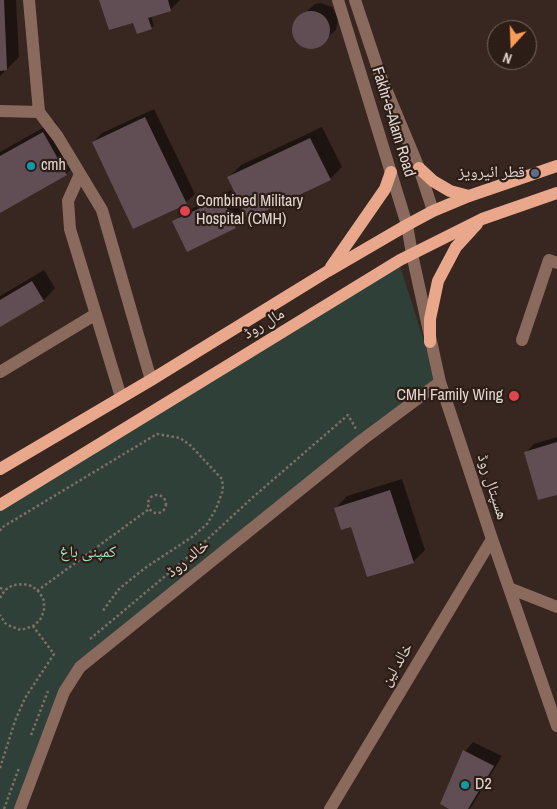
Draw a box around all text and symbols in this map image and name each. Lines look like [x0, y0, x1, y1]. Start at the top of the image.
north arrow [487, 20, 537, 70]
text: N [500, 48, 514, 68]
street label: Fakhr-e-Alam Road [367, 65, 419, 179]
place label: cmh [41, 156, 66, 176]
marker: cmh [25, 160, 37, 172]
place label: قطر ائیرویز [458, 163, 525, 183]
marker: قطر ائیرویز [529, 167, 541, 179]
place label: Combined Military Hospital (CMH) [196, 192, 303, 230]
marker: Combined Military Hospital (CMH) [178, 204, 192, 218]
street label: مال روڈ [240, 304, 288, 344]
place label: CMH Family Wing [396, 386, 503, 406]
marker: CMH Family Wing [507, 389, 521, 403]
street label: ھسپتال روڈ [472, 452, 512, 522]
street label: خالد روڈ [163, 536, 213, 582]
park label: کمپنی باغ [60, 543, 116, 563]
street label: خالد لین [377, 640, 417, 690]
place label: D2 [475, 775, 492, 795]
marker: D2 [459, 779, 471, 791]

